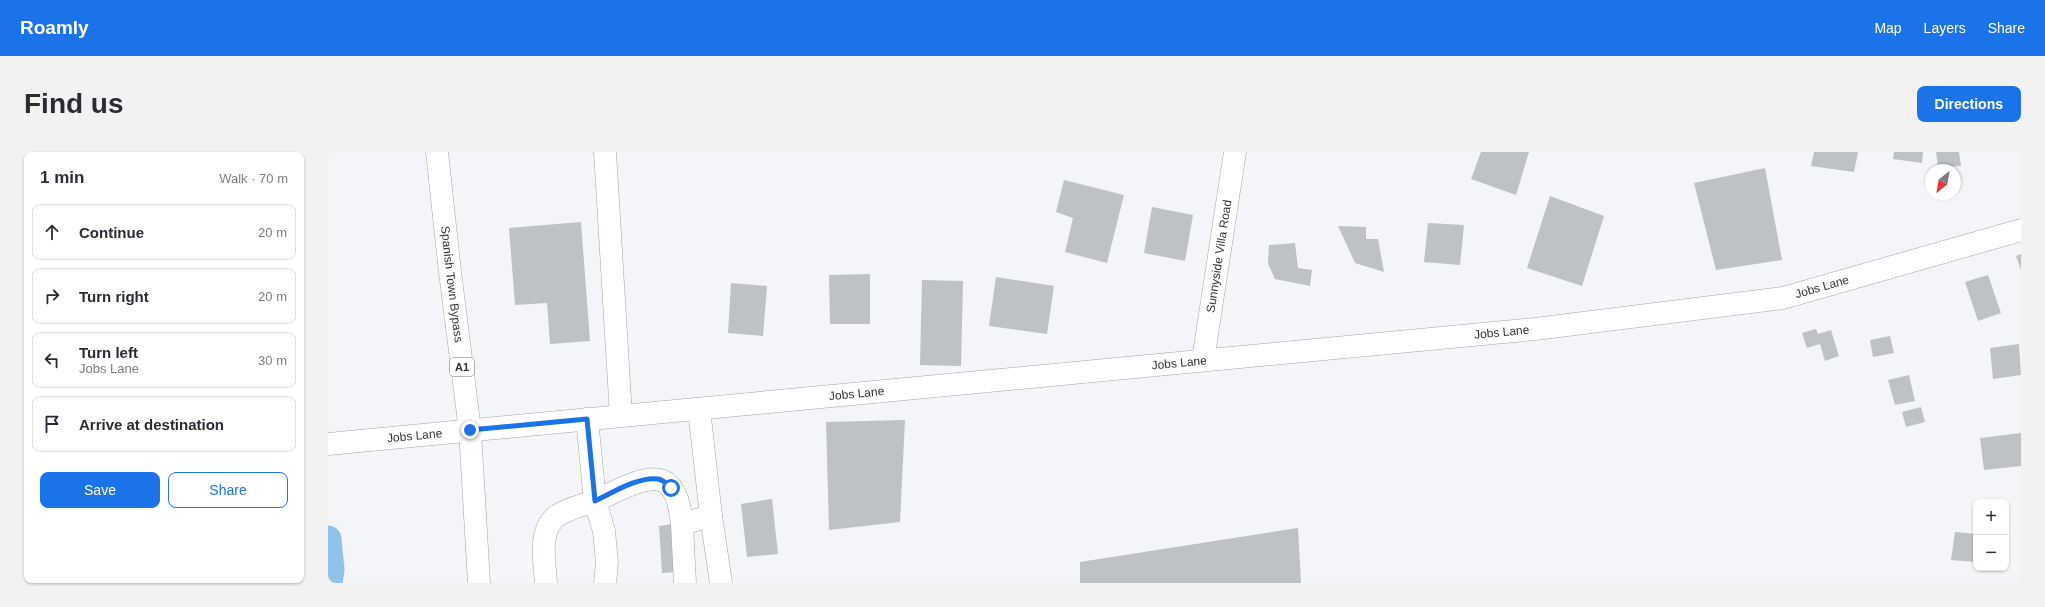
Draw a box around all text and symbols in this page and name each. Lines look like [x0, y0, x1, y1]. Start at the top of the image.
text: Roamly [20, 17, 89, 38]
text: Map [1874, 20, 1902, 36]
text: Layers [1924, 20, 1966, 36]
text: Share [1988, 20, 2025, 36]
button: Directions [1917, 86, 2021, 122]
text: Find us [24, 88, 124, 119]
north arrow [1925, 164, 1961, 200]
text: 1 min [40, 168, 84, 187]
text: Walk · 70 m [219, 171, 288, 186]
street label: Sunnyside Villa Road [1203, 199, 1235, 314]
icon: ahead [41, 221, 63, 243]
text: Continue [79, 224, 144, 241]
text: 20 m [258, 225, 287, 240]
street label: Spanish Town Bypass [438, 225, 466, 343]
street label: Jobs Lane [1793, 272, 1851, 301]
icon: right [41, 285, 63, 307]
text: Turn right [79, 288, 149, 305]
text: 20 m [258, 289, 287, 304]
street label: Jobs Lane [1473, 323, 1530, 342]
text: Turn left [79, 344, 138, 361]
icon: left [41, 349, 63, 371]
text: 30 m [258, 353, 287, 368]
street label: Jobs Lane [1151, 353, 1208, 373]
road number: A1 [450, 358, 474, 376]
text: Jobs Lane [79, 361, 139, 376]
street label: Jobs Lane [828, 384, 885, 403]
icon: arrive [41, 413, 63, 435]
text: Arrive at destination [79, 416, 224, 433]
route end [461, 421, 479, 439]
street label: Jobs Lane [386, 426, 443, 445]
button: Save [40, 472, 160, 508]
button: Share [168, 472, 288, 508]
route start [662, 479, 680, 497]
map controls [1973, 499, 2009, 571]
button: + [1973, 499, 2009, 535]
button: − [1973, 535, 2009, 571]

